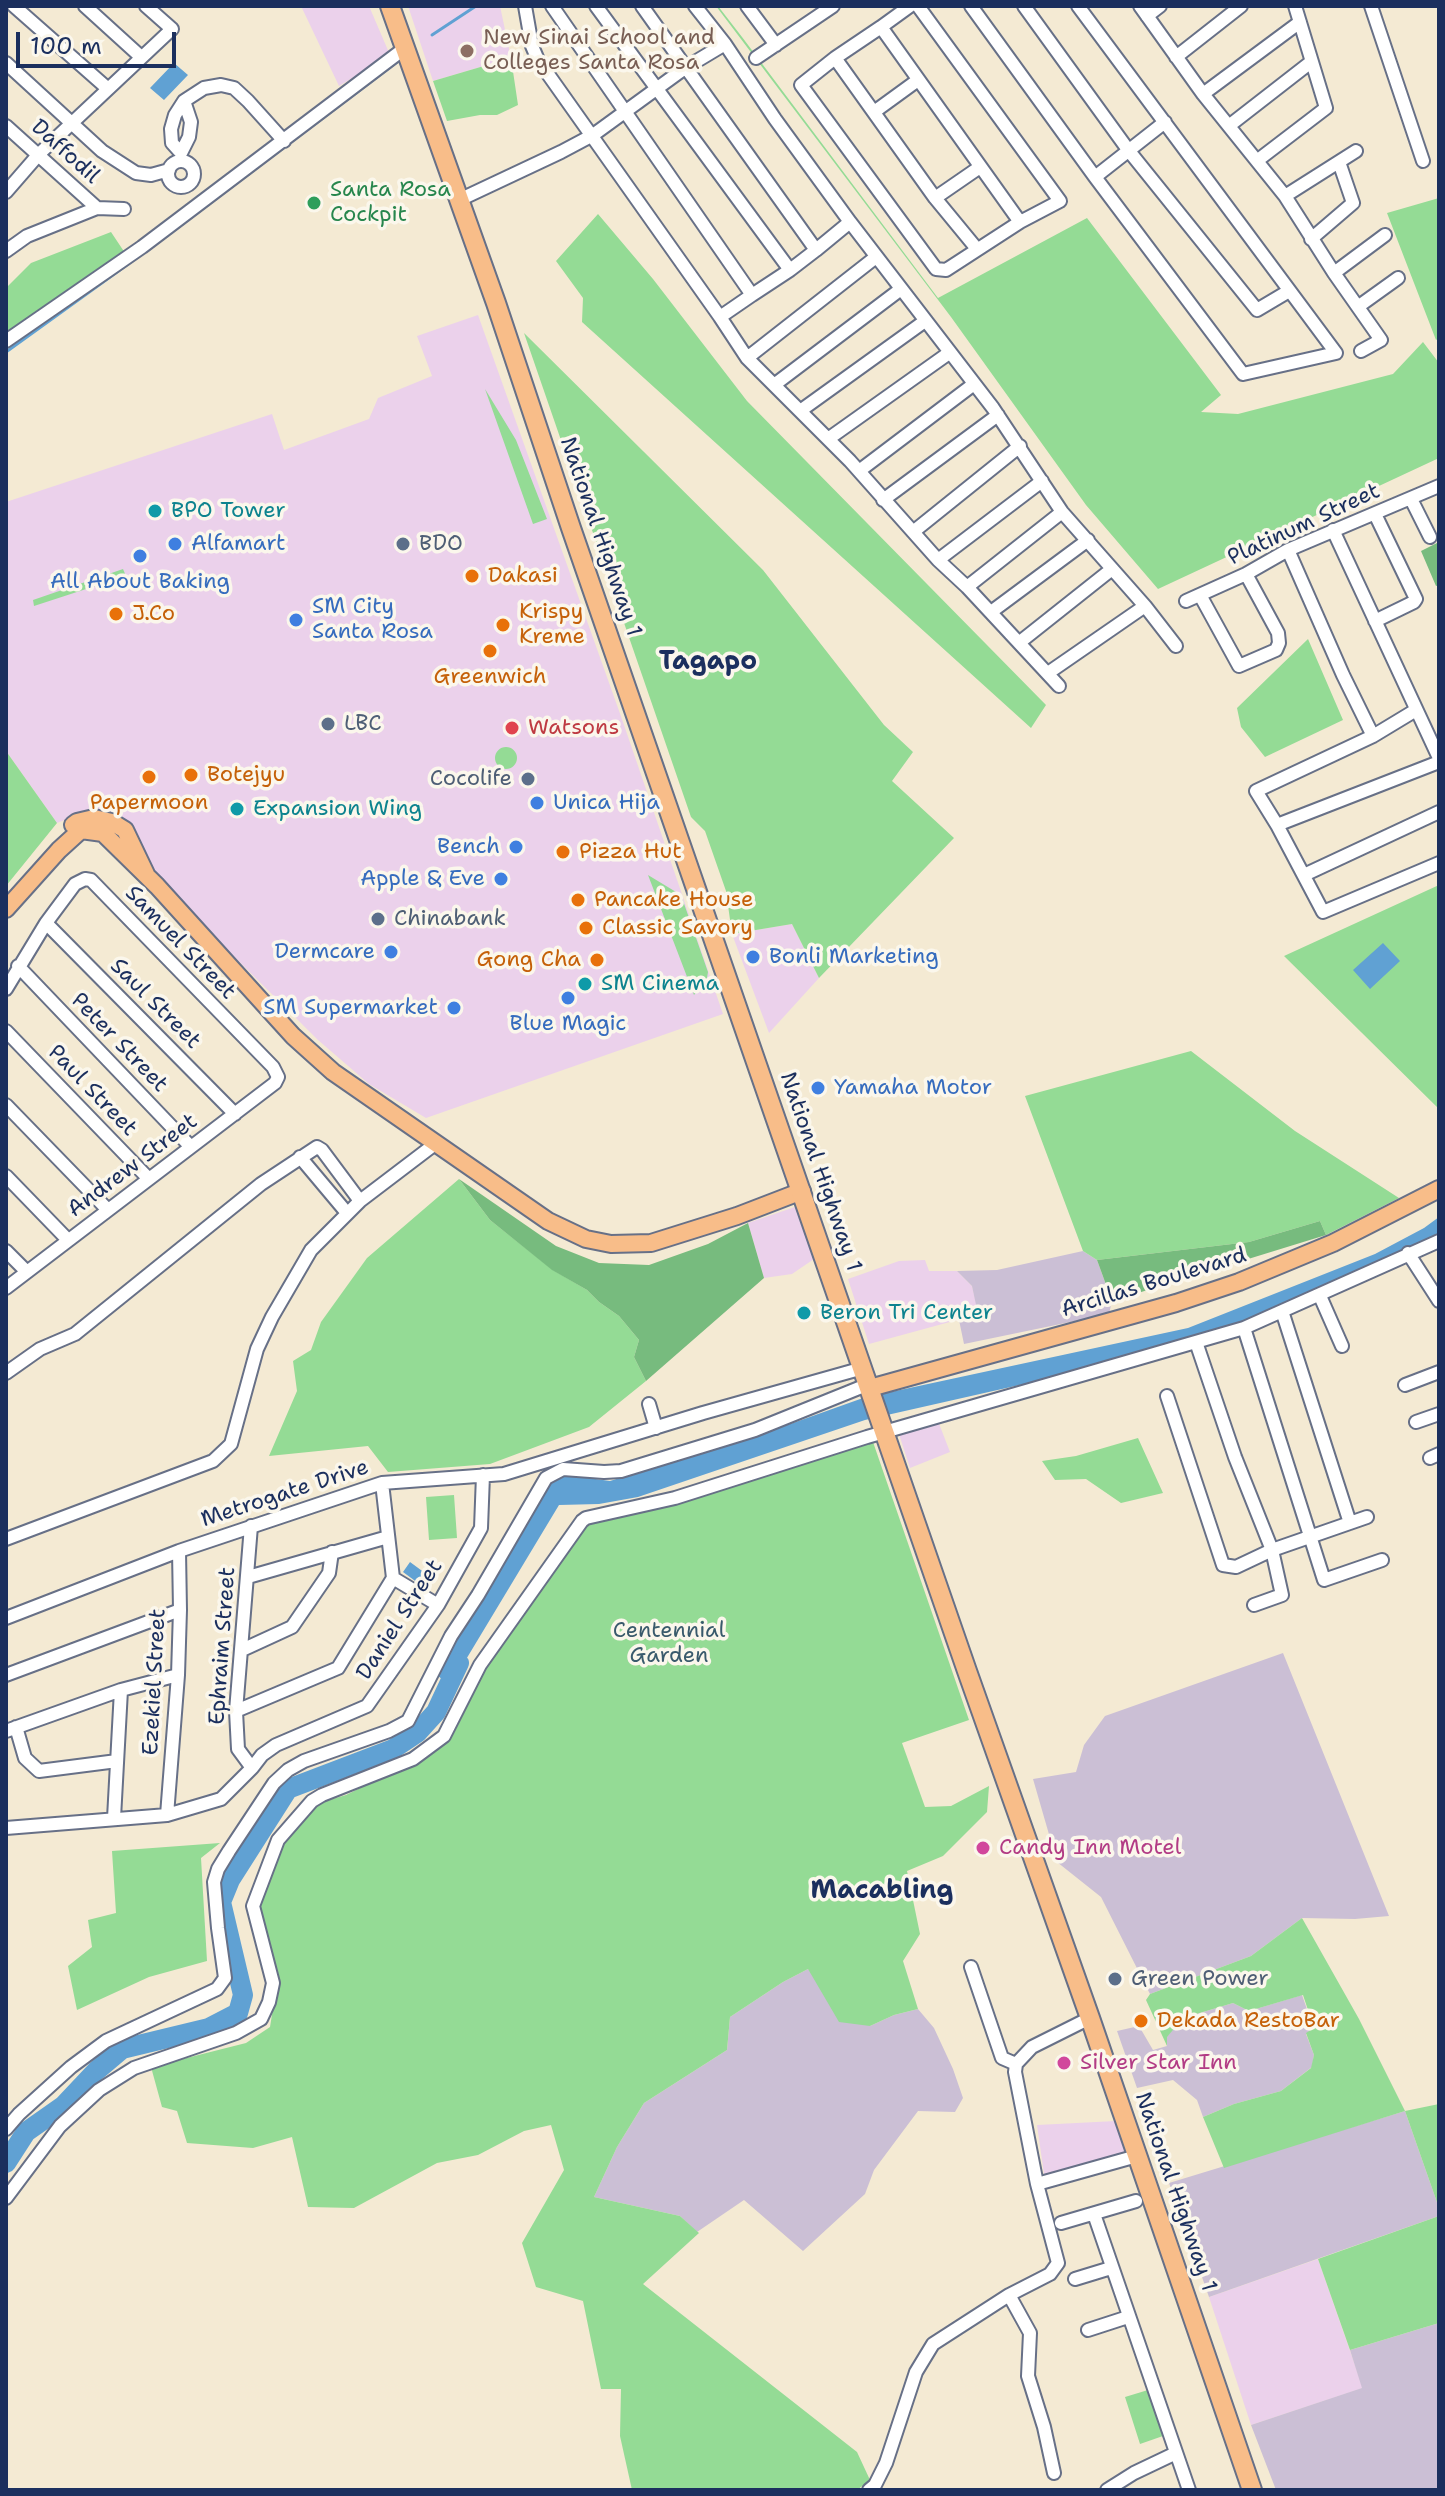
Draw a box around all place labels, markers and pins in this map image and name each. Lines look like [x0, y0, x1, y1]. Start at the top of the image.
place label: New Sinai School and Colleges Santa Rosa [483, 25, 715, 76]
marker: New Sinai School and Colleges Santa Rosa [458, 42, 476, 60]
place label: Santa Rosa Cockpit [330, 177, 451, 228]
marker: Santa Rosa Cockpit [305, 194, 323, 212]
place label: BPO Tower [171, 498, 286, 524]
marker: BPO Tower [146, 502, 164, 520]
place label: Alfamart [191, 531, 286, 557]
place label: BDO [419, 531, 463, 557]
marker: Alfamart [166, 535, 184, 553]
marker: BDO [394, 535, 412, 553]
marker: All About Baking [131, 547, 149, 565]
place label: Dakasi [488, 563, 558, 589]
marker: Dakasi [463, 567, 481, 585]
place label: All About Baking [50, 569, 230, 595]
place label: SM City Santa Rosa [312, 594, 433, 646]
place label: Krispy Kreme [519, 599, 585, 650]
place label: J.Co [132, 601, 175, 627]
marker: J.Co [107, 605, 125, 623]
marker: SM City Santa Rosa [287, 611, 305, 629]
marker: Krispy Kreme [494, 616, 512, 634]
marker: Greenwich [481, 642, 499, 660]
place label: Greenwich [434, 664, 546, 690]
place label: LBC [344, 711, 382, 737]
marker: LBC [319, 715, 337, 733]
place label: Watsons [528, 715, 619, 741]
marker: Watsons [503, 719, 521, 737]
place label: Botejyu [207, 762, 285, 788]
marker: Botejyu [182, 766, 200, 784]
place label: Cocolife [430, 766, 512, 792]
marker: Papermoon [140, 768, 158, 786]
marker: Cocolife [519, 770, 537, 788]
place label: Papermoon [90, 790, 208, 816]
place label: Unica Hija [553, 790, 660, 816]
marker: Unica Hija [528, 794, 546, 812]
place label: Expansion Wing [253, 796, 422, 822]
marker: Expansion Wing [228, 800, 246, 818]
place label: Bench [437, 834, 500, 860]
marker: Bench [507, 838, 525, 856]
place label: Pizza Hut [579, 839, 682, 865]
marker: Pizza Hut [554, 843, 572, 861]
place label: Apple & Eve [360, 866, 485, 892]
marker: Apple & Eve [492, 870, 510, 888]
place label: Pancake House [594, 887, 754, 913]
marker: Pancake House [569, 891, 587, 909]
place label: Chinabank [394, 906, 506, 932]
marker: Chinabank [369, 910, 387, 928]
place label: Classic Savory [602, 915, 753, 941]
marker: Classic Savory [577, 919, 595, 937]
place label: Dermcare [275, 939, 375, 965]
marker: Dermcare [382, 943, 400, 961]
place label: Bonli Marketing [769, 944, 939, 970]
place label: Gong Cha [476, 947, 581, 973]
marker: Bonli Marketing [744, 948, 762, 966]
marker: Gong Cha [588, 951, 606, 969]
place label: SM Cinema [601, 971, 719, 997]
marker: SM Cinema [576, 975, 594, 993]
marker: Blue Magic [559, 989, 577, 1007]
place label: SM Supermarket [263, 995, 438, 1021]
marker: SM Supermarket [445, 999, 463, 1017]
place label: Blue Magic [510, 1011, 626, 1037]
place label: Yamaha Motor [834, 1075, 992, 1101]
marker: Yamaha Motor [809, 1079, 827, 1097]
place label: Beron Tri Center [820, 1300, 993, 1326]
marker: Beron Tri Center [795, 1304, 813, 1322]
place label: Candy Inn Motel [999, 1835, 1181, 1861]
marker: Candy Inn Motel [974, 1839, 992, 1857]
place label: Green Power [1131, 1966, 1269, 1992]
marker: Green Power [1106, 1970, 1124, 1988]
place label: Dekada RestoBar [1157, 2008, 1340, 2034]
marker: Dekada RestoBar [1132, 2012, 1150, 2030]
place label: Silver Star Inn [1080, 2050, 1237, 2076]
marker: Silver Star Inn [1055, 2054, 1073, 2072]

